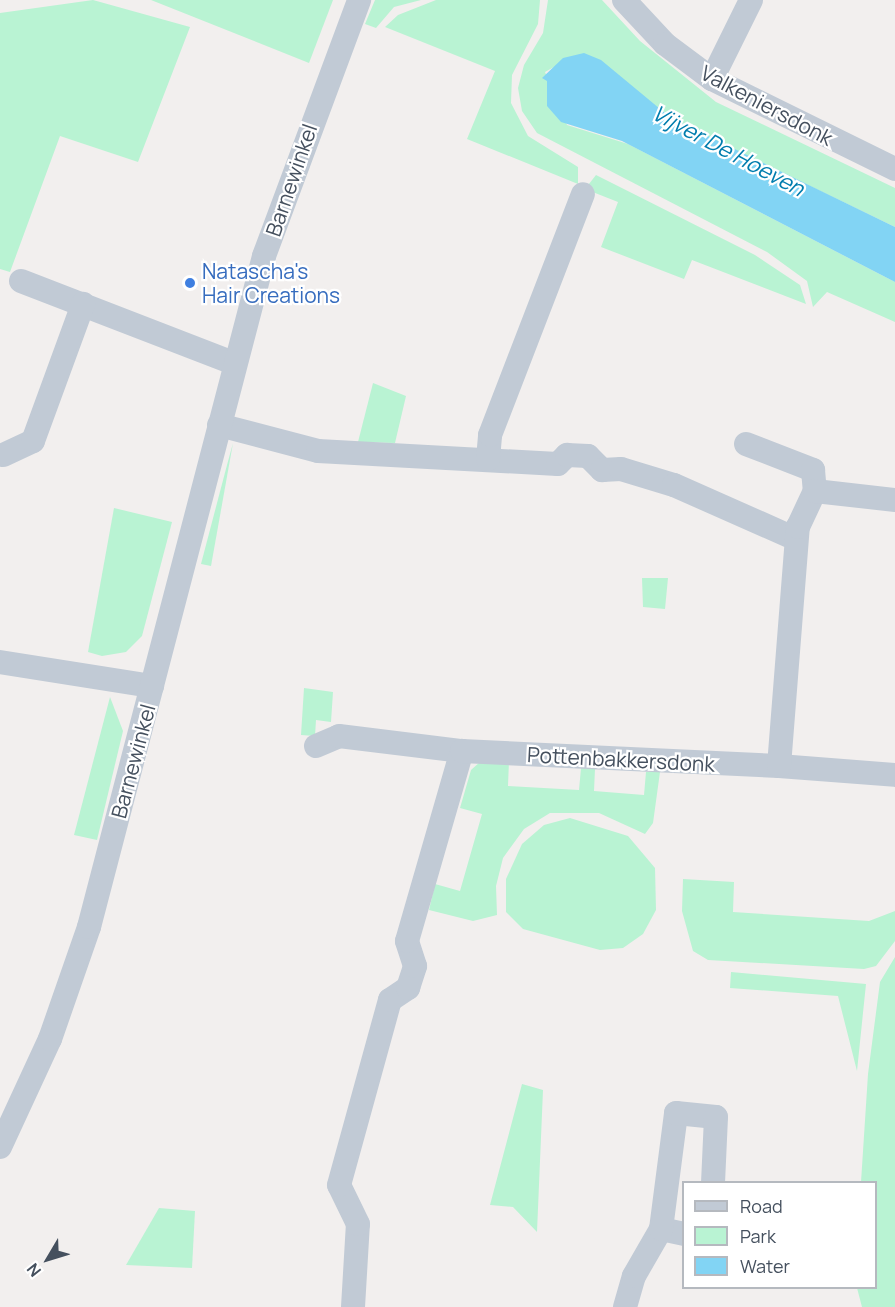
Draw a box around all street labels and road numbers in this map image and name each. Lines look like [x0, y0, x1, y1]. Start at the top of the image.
street label: Valkeniersdonk [697, 60, 837, 150]
street label: Barnewinkel [260, 120, 322, 240]
street label: Barnewinkel [106, 701, 160, 821]
street label: Pottenbakkersdonk [526, 741, 716, 777]

